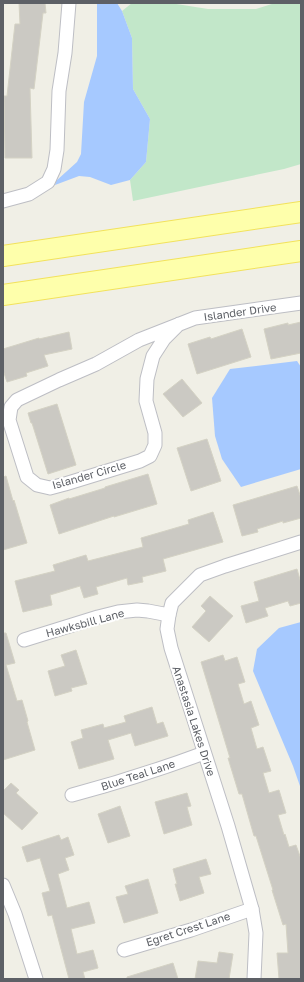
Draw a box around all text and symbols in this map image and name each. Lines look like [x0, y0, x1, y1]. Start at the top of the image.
street label: Islander Drive [203, 300, 277, 323]
street label: Islander Circle [50, 458, 127, 491]
street label: Hawksbill Lane [44, 606, 126, 639]
street label: Anastasia Lakes Drive [170, 664, 218, 778]
street label: Blue Teal Lane [99, 756, 177, 793]
street label: Egret Crest Lane [144, 909, 232, 948]

